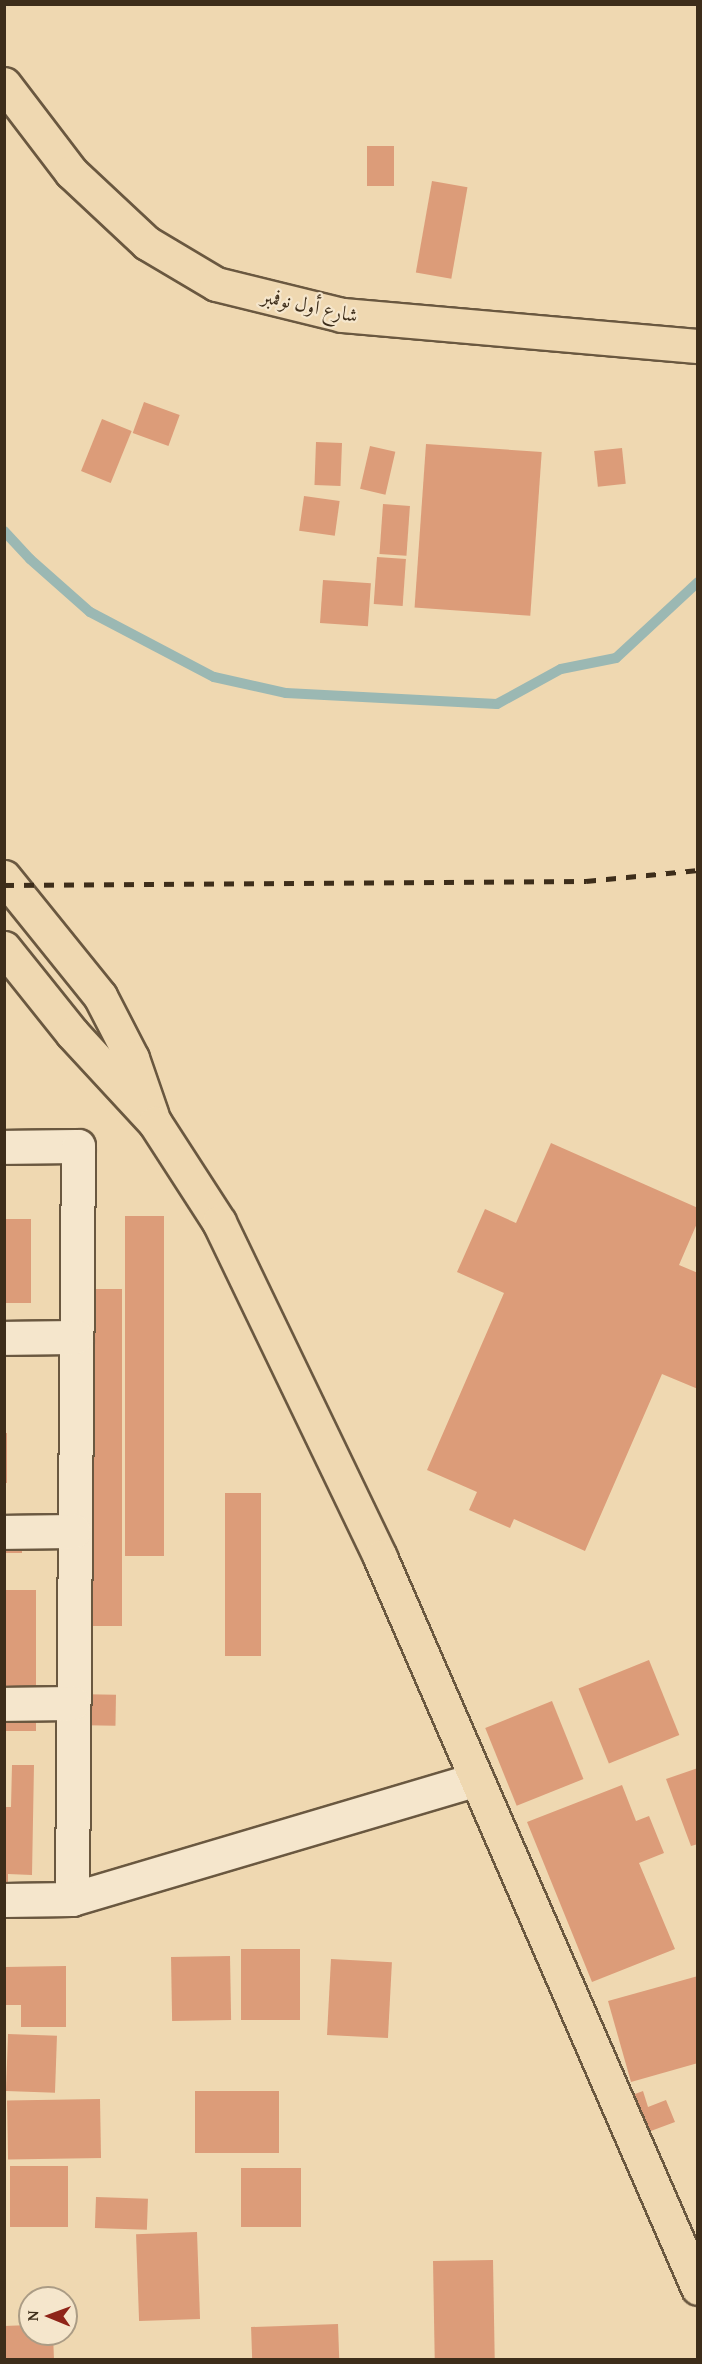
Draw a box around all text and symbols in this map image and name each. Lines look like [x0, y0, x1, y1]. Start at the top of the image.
street label: شارع أول نوفمبر [260, 283, 360, 327]
north arrow [18, 2286, 78, 2346]
text: N [20, 2310, 44, 2321]

